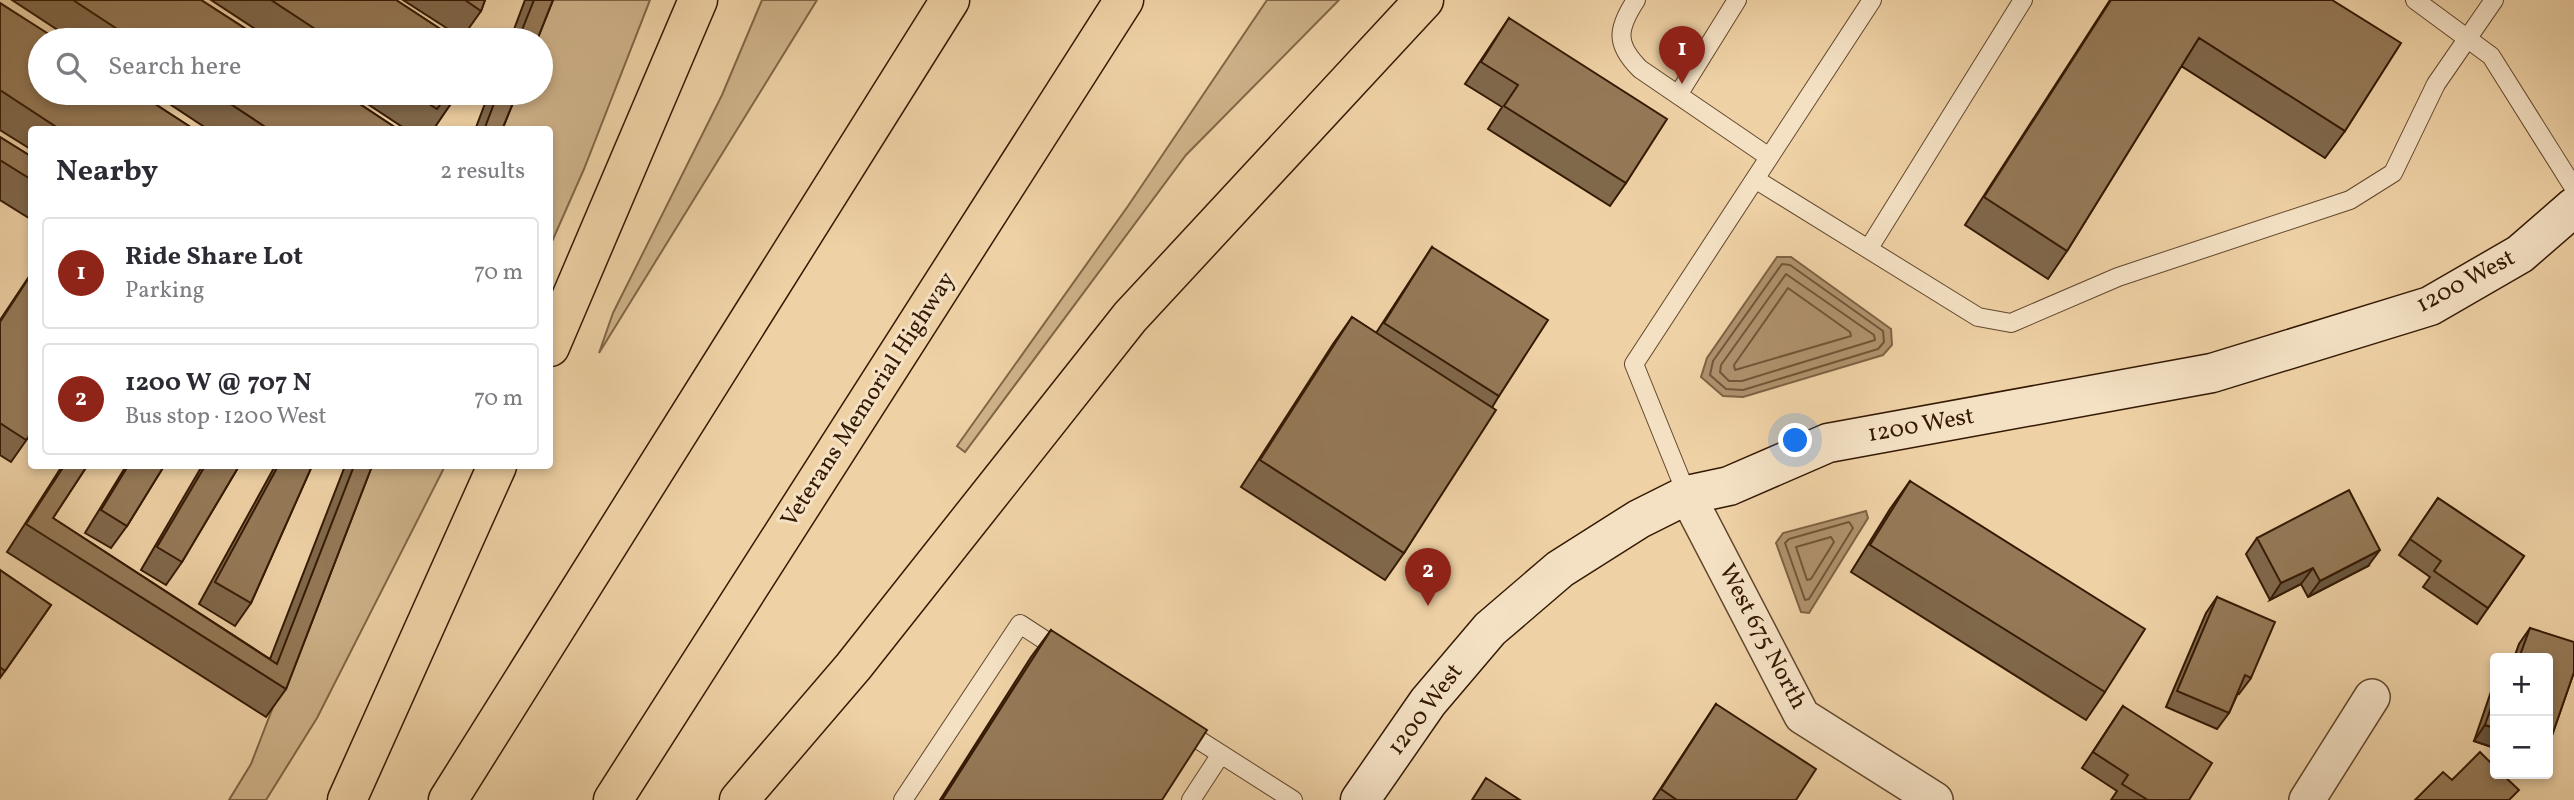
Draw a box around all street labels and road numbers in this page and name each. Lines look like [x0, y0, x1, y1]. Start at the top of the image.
street label: 1200 West [2411, 242, 2521, 322]
street label: Veterans Memorial Highway [773, 265, 965, 535]
street label: 1200 West [1865, 400, 1977, 452]
street label: West 675 North [1709, 558, 1815, 716]
street label: 1200 West [1380, 657, 1472, 763]

